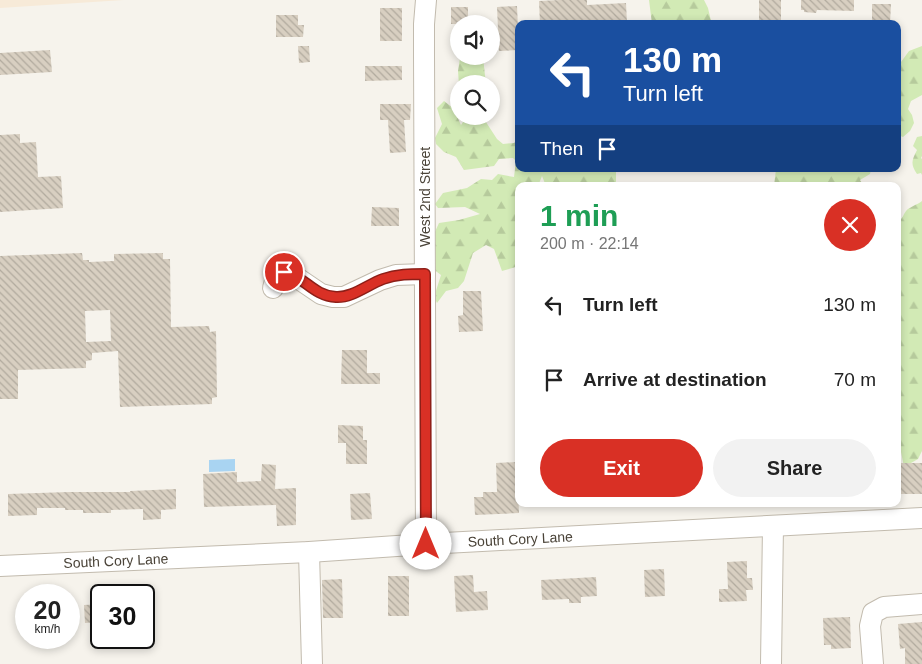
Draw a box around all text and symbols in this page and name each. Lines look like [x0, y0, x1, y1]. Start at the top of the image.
map controls [450, 15, 500, 125]
button: sound [450, 15, 500, 65]
icon: left [540, 40, 605, 105]
text: 130 m [623, 40, 722, 79]
button: search [450, 75, 500, 125]
text: Turn left [623, 81, 703, 106]
icon: arrive [593, 135, 621, 163]
text: Then [540, 138, 583, 159]
street label: West 2nd Street [417, 147, 433, 247]
text: 1 min [540, 199, 618, 232]
button: close [824, 199, 876, 251]
text: 200 m · 22:14 [540, 235, 639, 252]
pin [263, 251, 305, 293]
icon: arrive [270, 258, 298, 286]
icon: left [540, 291, 568, 319]
text: Turn left [583, 294, 658, 315]
text: 130 m [823, 294, 876, 315]
icon: arrive [540, 366, 568, 394]
text: Arrive at destination [583, 369, 767, 390]
text: 70 m [834, 369, 876, 390]
button: Exit [540, 439, 703, 497]
button: Share [713, 439, 876, 497]
position arrow [399, 517, 451, 569]
street label: South Cory Lane [467, 528, 573, 550]
street label: South Cory Lane [63, 550, 169, 571]
speed limit sign: 30 [90, 584, 155, 649]
text: 20 [34, 596, 61, 624]
text: km/h [34, 622, 61, 636]

